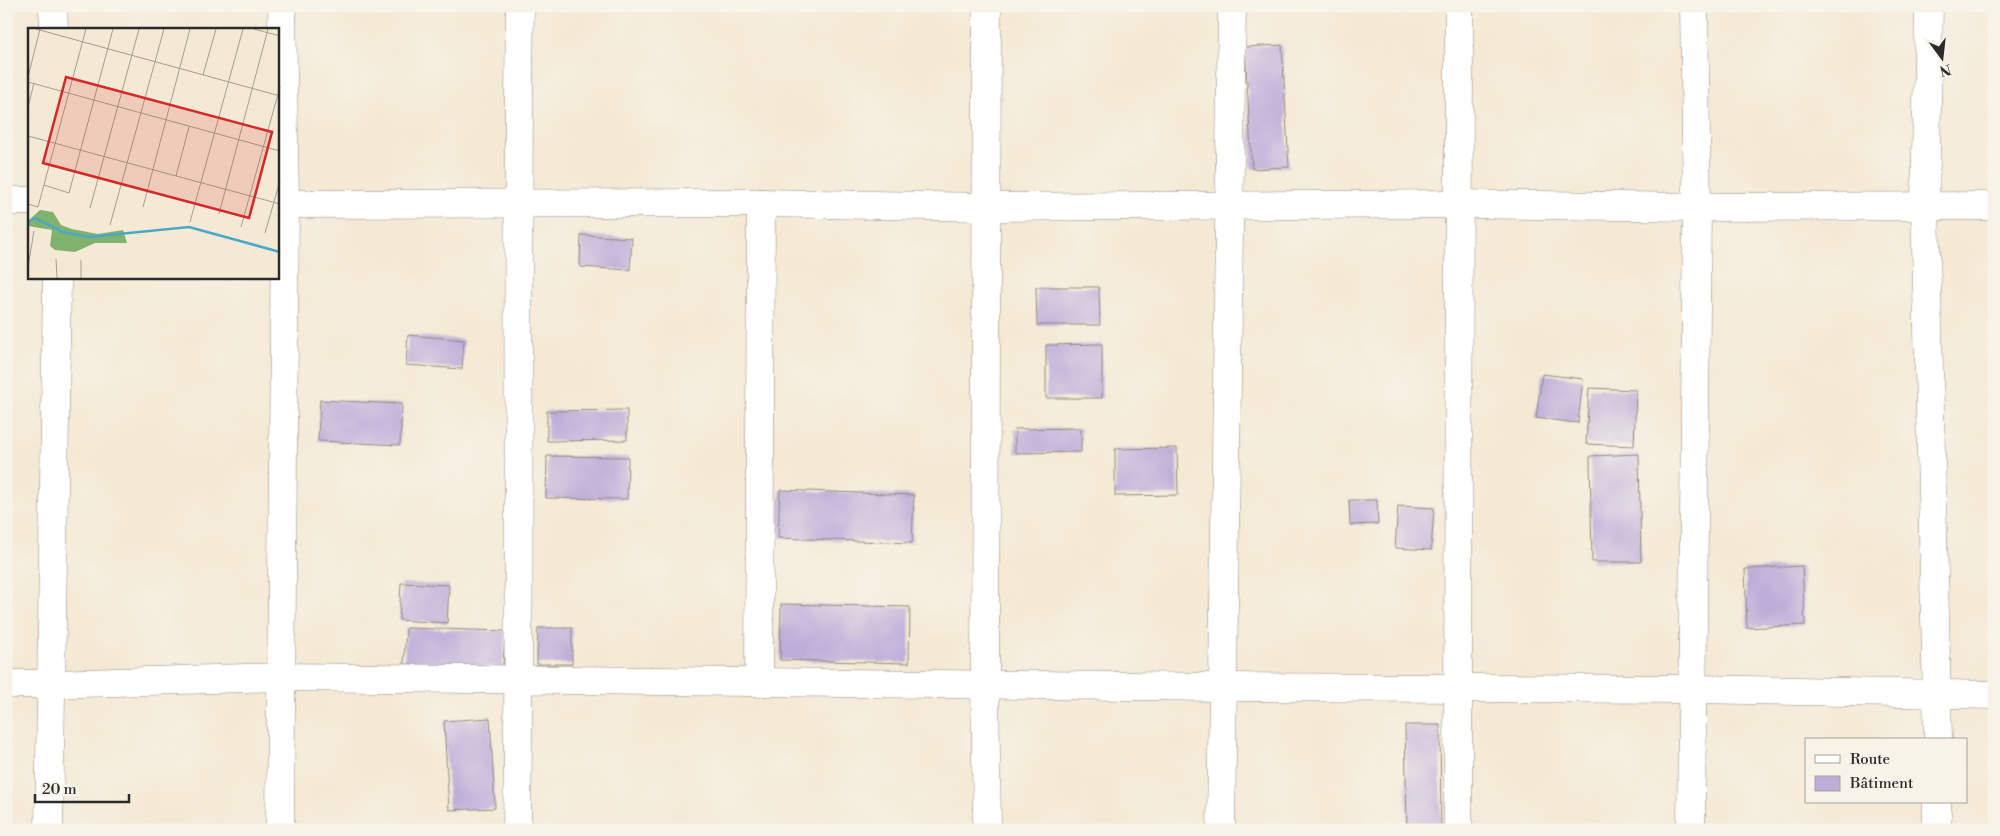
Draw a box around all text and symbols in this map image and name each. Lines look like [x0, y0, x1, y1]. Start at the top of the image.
inset map [28, 28, 279, 279]
north arrow [1918, 32, 1968, 82]
text: N [1937, 59, 1953, 80]
legend [1805, 738, 1968, 804]
text: Route [1850, 750, 1890, 769]
scale bar [35, 771, 129, 803]
text: Bâtiment [1849, 774, 1914, 793]
text: 20 m [42, 780, 77, 799]

